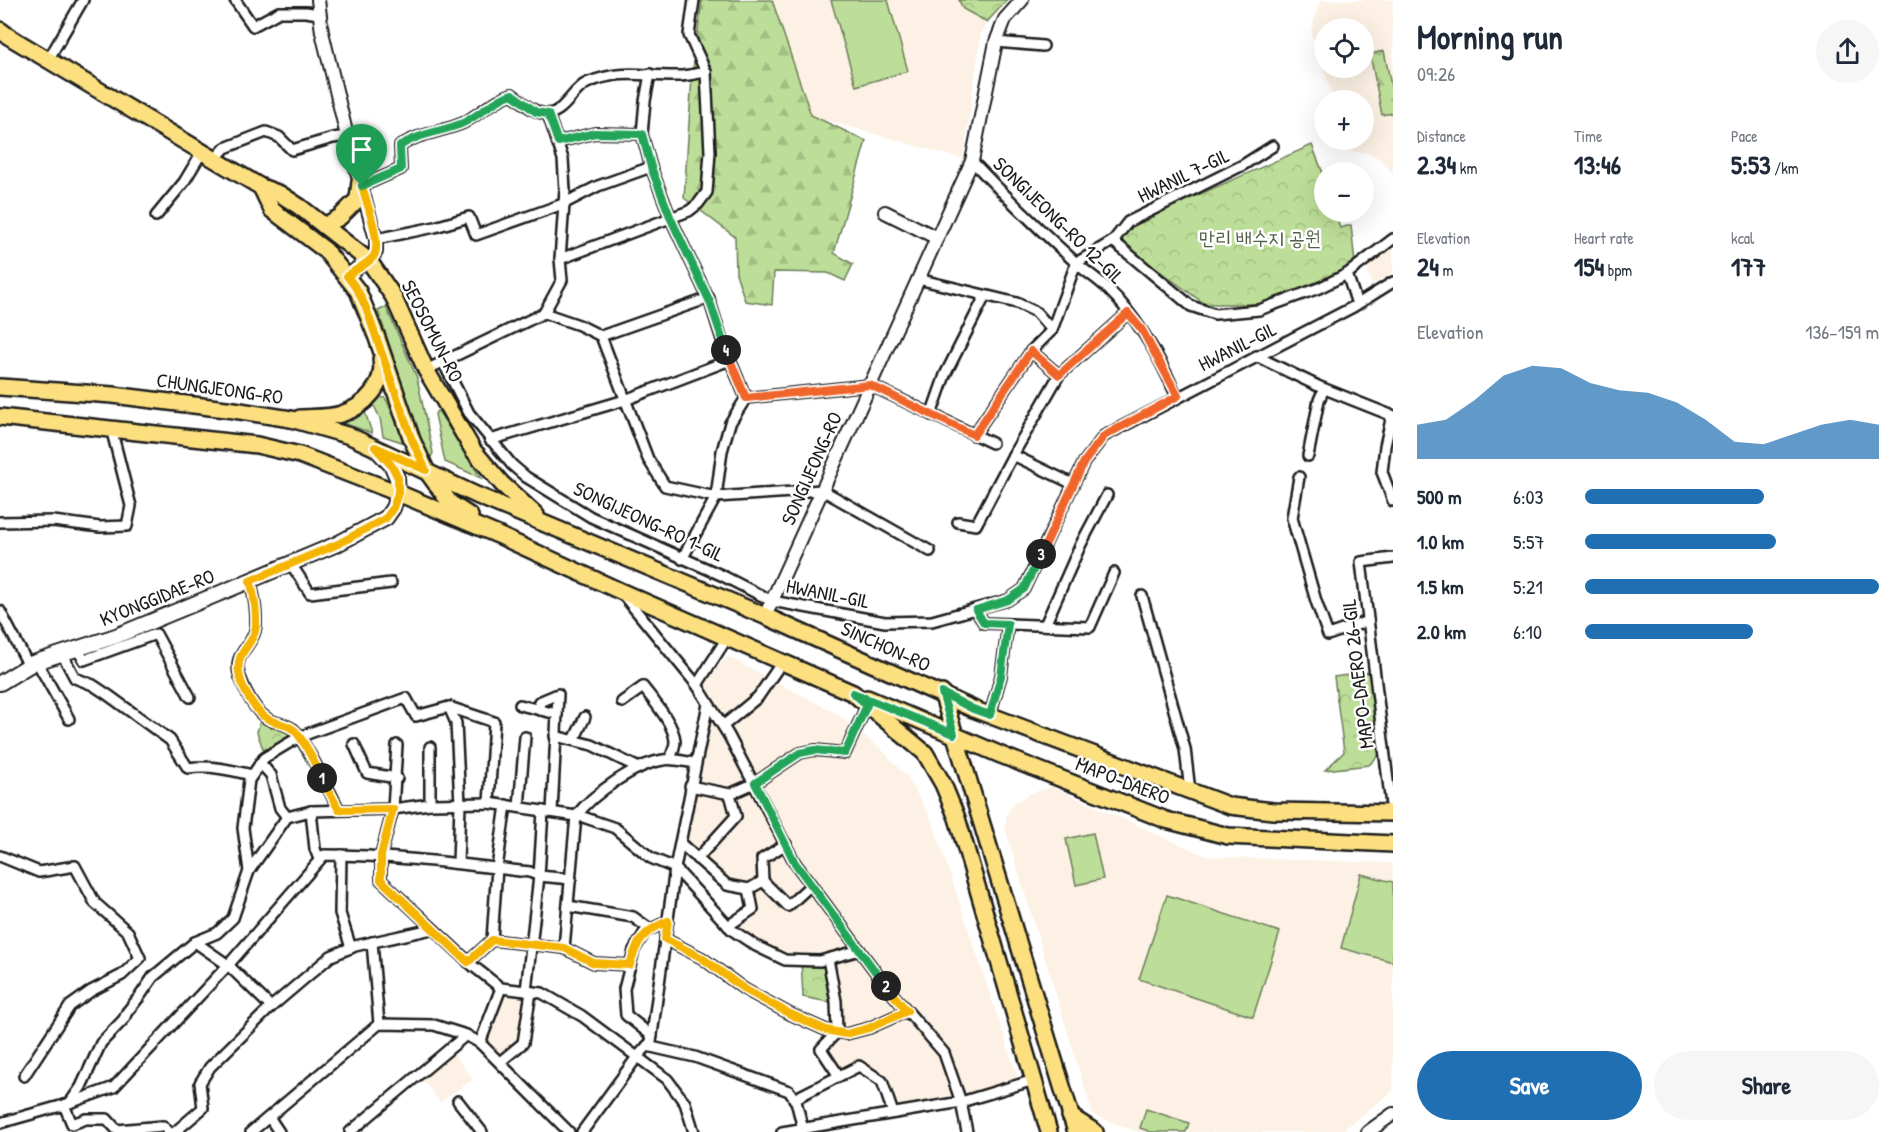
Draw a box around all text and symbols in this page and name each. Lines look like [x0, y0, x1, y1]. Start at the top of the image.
text: Morning run [1417, 15, 1563, 59]
map controls [1314, 18, 1374, 222]
button: locate [1314, 18, 1374, 78]
button: share [1816, 20, 1879, 83]
text: 09:26 [1417, 60, 1455, 87]
button: + [1314, 90, 1374, 150]
pin [336, 124, 387, 186]
text: Distance [1417, 125, 1466, 147]
text: Time [1574, 125, 1602, 147]
text: Pace [1731, 125, 1758, 147]
icon: arrive [345, 133, 378, 166]
street label: HWANIL 7-GIL [1133, 141, 1233, 209]
text: 2.34 [1417, 147, 1456, 182]
text: 13:46 [1574, 147, 1621, 182]
text: 5:53 [1731, 147, 1771, 182]
street label: SONGIJEONG-RO 12-GIL [988, 150, 1130, 290]
text: km [1456, 157, 1477, 179]
text: /km [1771, 157, 1799, 179]
button: − [1314, 162, 1374, 222]
park label: 만리 배수지 공원 [1199, 224, 1321, 251]
text: Elevation [1417, 227, 1470, 249]
text: Heart rate [1574, 227, 1634, 249]
text: kcal [1731, 227, 1754, 249]
text: 24 [1417, 249, 1439, 284]
text: 154 [1574, 249, 1604, 284]
text: 177 [1731, 249, 1766, 284]
text: m [1439, 259, 1453, 281]
text: bpm [1604, 259, 1632, 281]
street label: SEOSOMUN-RO [396, 275, 470, 387]
street label: HWANIL-GIL [1193, 315, 1281, 377]
text: Elevation [1417, 318, 1483, 345]
text: 136–159 m [1805, 318, 1879, 345]
pin: 4 [711, 335, 741, 365]
text: 4 [723, 339, 729, 361]
street label: CHUNGJEONG-RO [155, 366, 285, 410]
street label: SONGIJEONG-RO [774, 407, 848, 529]
street label: SONGIJEONG-RO 1-GIL [570, 474, 728, 568]
text: 500 m [1417, 483, 1462, 510]
text: 6:03 [1513, 483, 1544, 510]
text: 1.0 km [1417, 528, 1464, 555]
text: 5:57 [1513, 528, 1544, 555]
pin: 3 [1026, 539, 1056, 569]
text: 3 [1037, 543, 1045, 565]
street label: KYONGGIDAE-RO [96, 562, 218, 632]
street label: HWANIL-GIL [784, 572, 872, 614]
text: 1.5 km [1417, 573, 1464, 600]
text: 5:21 [1513, 573, 1543, 600]
street label: MAPO-DAERO 26-GIL [1334, 598, 1380, 750]
street label: SINCHON-RO [837, 614, 935, 678]
text: 2.0 km [1417, 618, 1466, 645]
text: 6:10 [1513, 618, 1542, 645]
street label: MAPO-DAERO [1072, 750, 1174, 810]
pin: 1 [307, 763, 337, 793]
text: 1 [319, 767, 325, 789]
pin: 2 [871, 971, 901, 1001]
text: 2 [882, 975, 890, 997]
button: Save [1417, 1051, 1642, 1120]
button: Share [1654, 1051, 1879, 1120]

